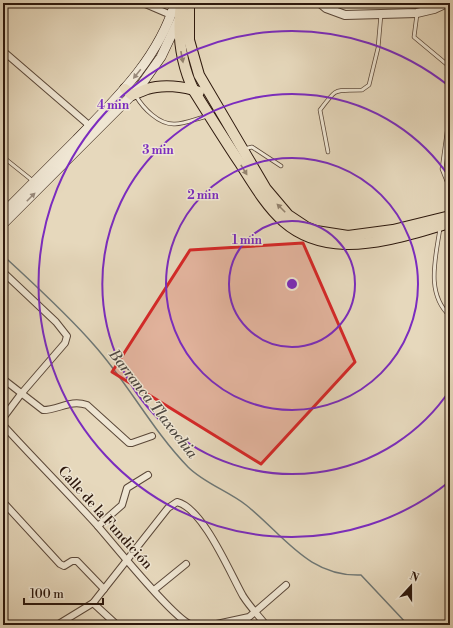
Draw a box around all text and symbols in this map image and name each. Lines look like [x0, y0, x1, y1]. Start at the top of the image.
one-way arrow [179, 50, 185, 63]
one-way arrow [133, 69, 142, 80]
text: 4 min [97, 98, 130, 113]
text: 3 min [142, 143, 174, 158]
one-way arrow [240, 165, 248, 175]
text: 2 min [187, 188, 219, 203]
one-way arrow [26, 192, 36, 202]
one-way arrow [276, 203, 286, 213]
text: 1 min [232, 233, 263, 248]
centre of rings [285, 277, 299, 291]
water label: Barranca Tlaxochia [104, 345, 202, 463]
street label: Calle de la Fundición [54, 463, 157, 574]
north arrow [391, 566, 431, 606]
text: N [408, 570, 421, 586]
scale bar [24, 580, 103, 606]
text: 100 m [30, 587, 64, 602]

